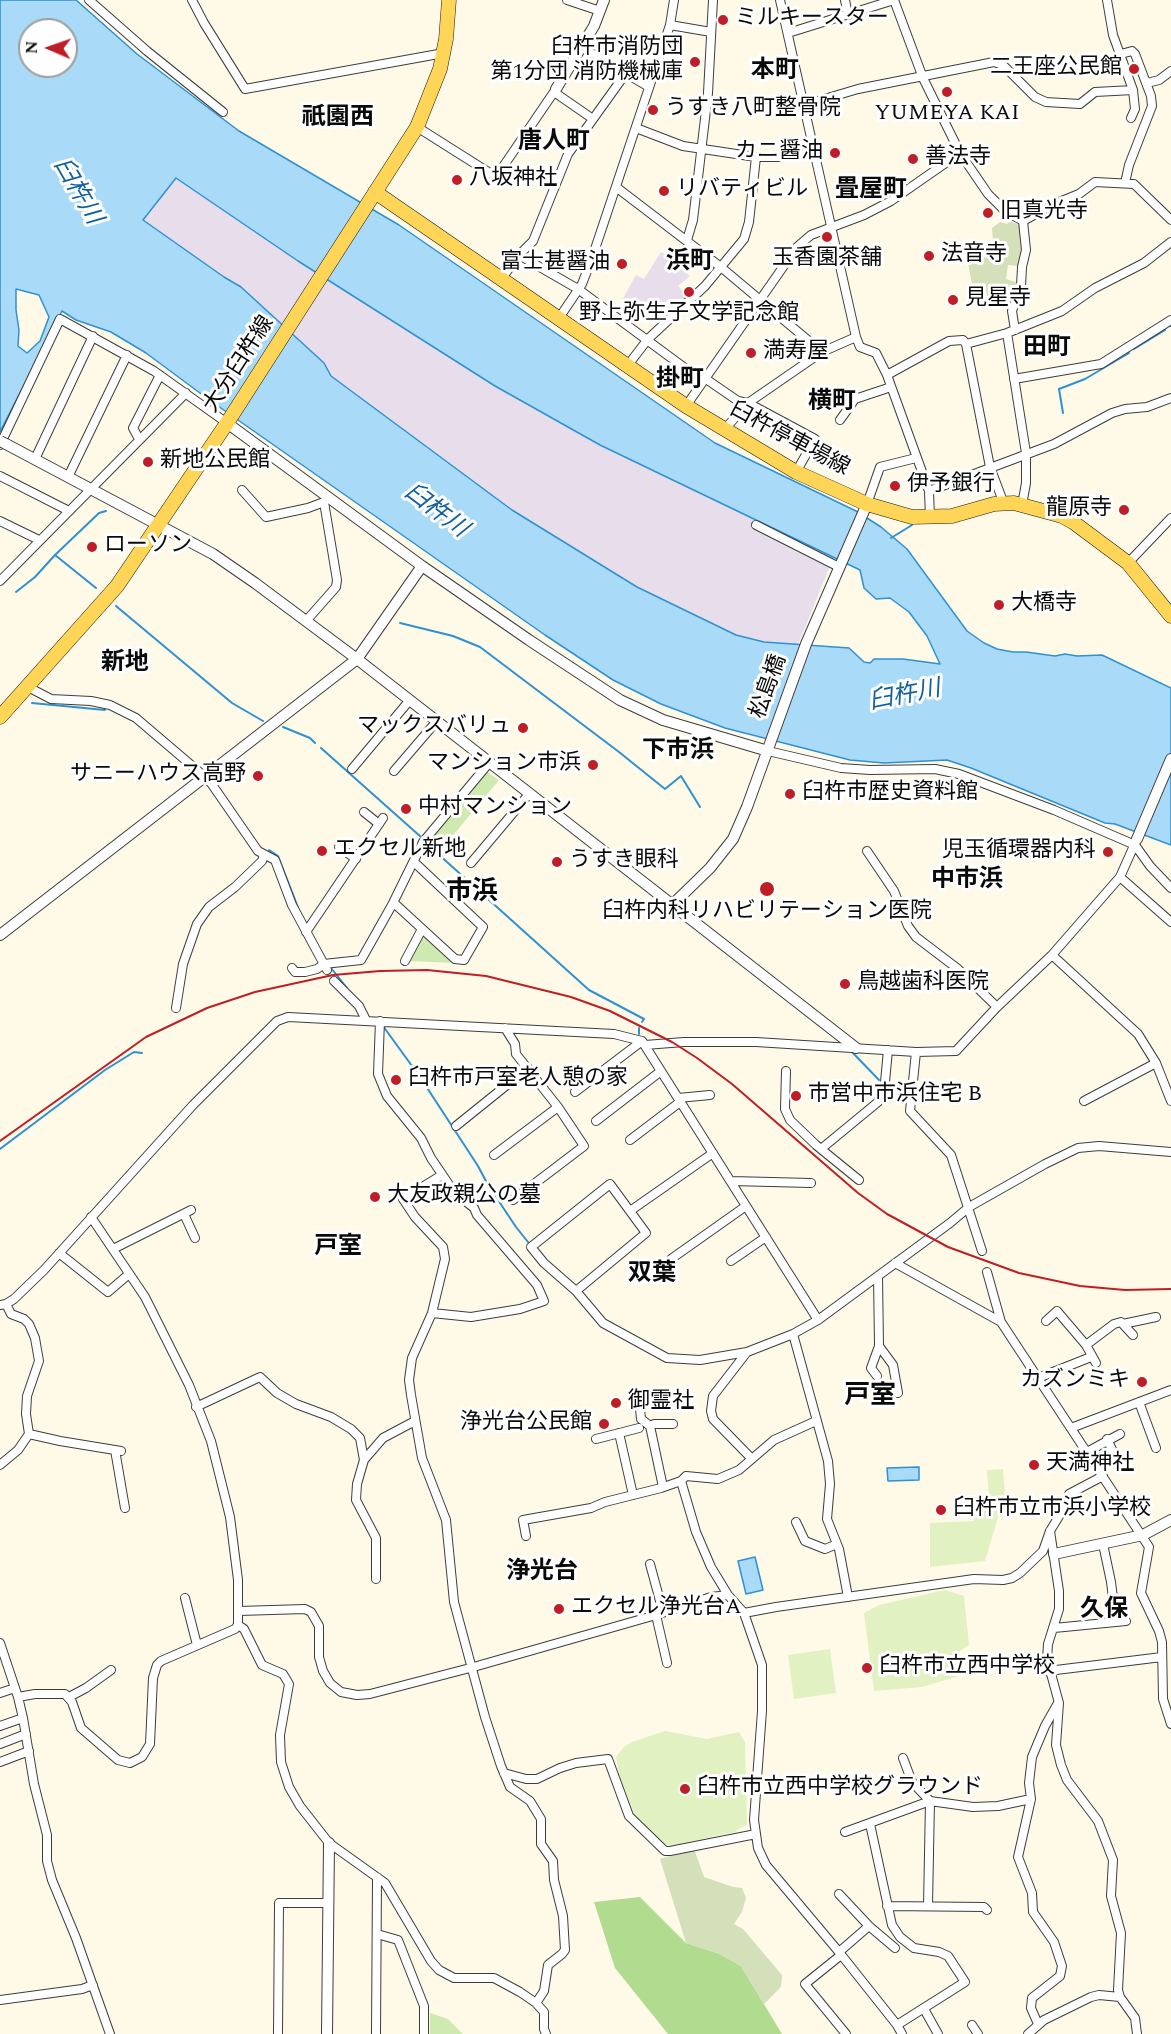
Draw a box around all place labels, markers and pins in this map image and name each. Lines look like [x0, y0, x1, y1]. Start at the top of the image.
place label: ミルキースター [735, 7, 889, 33]
marker: ミルキースター [716, 13, 730, 27]
place label: 臼杵市消防団 第1分団 消防機械庫 [491, 36, 683, 88]
marker: 臼杵市消防団 第1分団 消防機械庫 [688, 55, 702, 69]
place label: 二王座公民館 [990, 56, 1122, 82]
marker: 二王座公民館 [1127, 62, 1141, 76]
marker: YUMEYA KAI [940, 85, 954, 99]
place label: うすき八町整骨院 [665, 97, 841, 123]
place label: YUMEYA KAI [874, 102, 1020, 128]
marker: うすき八町整骨院 [646, 103, 660, 117]
place label: カニ醤油 [735, 140, 823, 166]
marker: カニ醤油 [828, 146, 842, 160]
place label: 善法寺 [925, 146, 991, 172]
marker: 善法寺 [906, 152, 920, 166]
place label: 八坂神社 [469, 167, 557, 193]
marker: 八坂神社 [450, 173, 464, 187]
place label: リバティビル [676, 178, 808, 204]
marker: リバティビル [657, 184, 671, 198]
place label: 旧真光寺 [1000, 200, 1088, 226]
marker: 旧真光寺 [981, 206, 995, 220]
marker: 玉香園茶舗 [820, 230, 834, 244]
place label: 法音寺 [941, 243, 1007, 269]
place label: 玉香園茶舗 [772, 247, 882, 273]
marker: 法音寺 [922, 249, 936, 263]
place label: 富士甚醤油 [500, 251, 610, 277]
marker: 富士甚醤油 [615, 257, 629, 271]
marker: 野上弥生子文学記念館 [682, 285, 696, 299]
place label: 見星寺 [965, 287, 1031, 313]
marker: 見星寺 [946, 293, 960, 307]
place label: 野上弥生子文学記念館 [579, 302, 799, 328]
place label: 満寿屋 [763, 340, 829, 366]
marker: 満寿屋 [744, 346, 758, 360]
place label: 新地公民館 [160, 449, 270, 475]
marker: 新地公民館 [141, 455, 155, 469]
place label: 伊予銀行 [907, 473, 995, 499]
marker: 伊予銀行 [888, 479, 902, 493]
place label: 龍原寺 [1046, 497, 1112, 523]
marker: 龍原寺 [1117, 503, 1131, 517]
place label: ローソン [104, 534, 192, 560]
marker: ローソン [85, 540, 99, 554]
place label: 大橋寺 [1011, 592, 1077, 618]
marker: 大橋寺 [992, 598, 1006, 612]
place label: マックスバリュ [357, 715, 511, 741]
marker: マックスバリュ [516, 721, 530, 735]
place label: マンション市浜 [427, 752, 581, 778]
marker: マンション市浜 [586, 758, 600, 772]
place label: サニーハウス高野 [70, 763, 246, 789]
marker: サニーハウス高野 [251, 769, 265, 783]
place label: 臼杵市歴史資料館 [802, 781, 978, 807]
marker: 臼杵市歴史資料館 [783, 787, 797, 801]
place label: 中村マンション [418, 796, 572, 822]
marker: 中村マンション [399, 802, 413, 816]
place label: エクセル新地 [334, 838, 466, 864]
place label: 児玉循環器内科 [942, 839, 1096, 865]
marker: エクセル新地 [315, 844, 329, 858]
marker: 児玉循環器内科 [1101, 845, 1115, 859]
place label: うすき眼科 [569, 849, 679, 875]
marker: うすき眼科 [550, 855, 564, 869]
marker: 臼杵内科リハビリテーション医院 [758, 880, 776, 898]
place label: 臼杵内科リハビリテーション医院 [602, 900, 932, 926]
place label: 鳥越歯科医院 [857, 971, 989, 997]
marker: 鳥越歯科医院 [838, 977, 852, 991]
place label: 臼杵市戸室老人憩の家 [408, 1067, 628, 1093]
marker: 臼杵市戸室老人憩の家 [389, 1073, 403, 1087]
place label: 市営中市浜住宅 B [808, 1083, 982, 1109]
marker: 市営中市浜住宅 B [789, 1089, 803, 1103]
place label: 大友政親公の墓 [387, 1184, 541, 1210]
marker: 大友政親公の墓 [368, 1190, 382, 1204]
place label: カズンミキ [1020, 1369, 1130, 1395]
marker: カズンミキ [1135, 1375, 1149, 1389]
place label: 御霊社 [628, 1390, 694, 1416]
marker: 御霊社 [609, 1396, 623, 1410]
place label: 浄光台公民館 [460, 1411, 592, 1437]
marker: 浄光台公民館 [597, 1417, 611, 1431]
place label: 天満神社 [1046, 1452, 1134, 1478]
marker: 天満神社 [1027, 1458, 1041, 1472]
place label: 臼杵市立市浜小学校 [953, 1497, 1151, 1523]
marker: 臼杵市立市浜小学校 [934, 1503, 948, 1517]
place label: エクセル浄光台A [571, 1596, 741, 1622]
marker: エクセル浄光台A [552, 1602, 566, 1616]
place label: 臼杵市立西中学校 [879, 1655, 1055, 1681]
marker: 臼杵市立西中学校 [860, 1661, 874, 1675]
place label: 臼杵市立西中学校グラウンド [697, 1776, 983, 1802]
marker: 臼杵市立西中学校グラウンド [678, 1782, 692, 1796]

